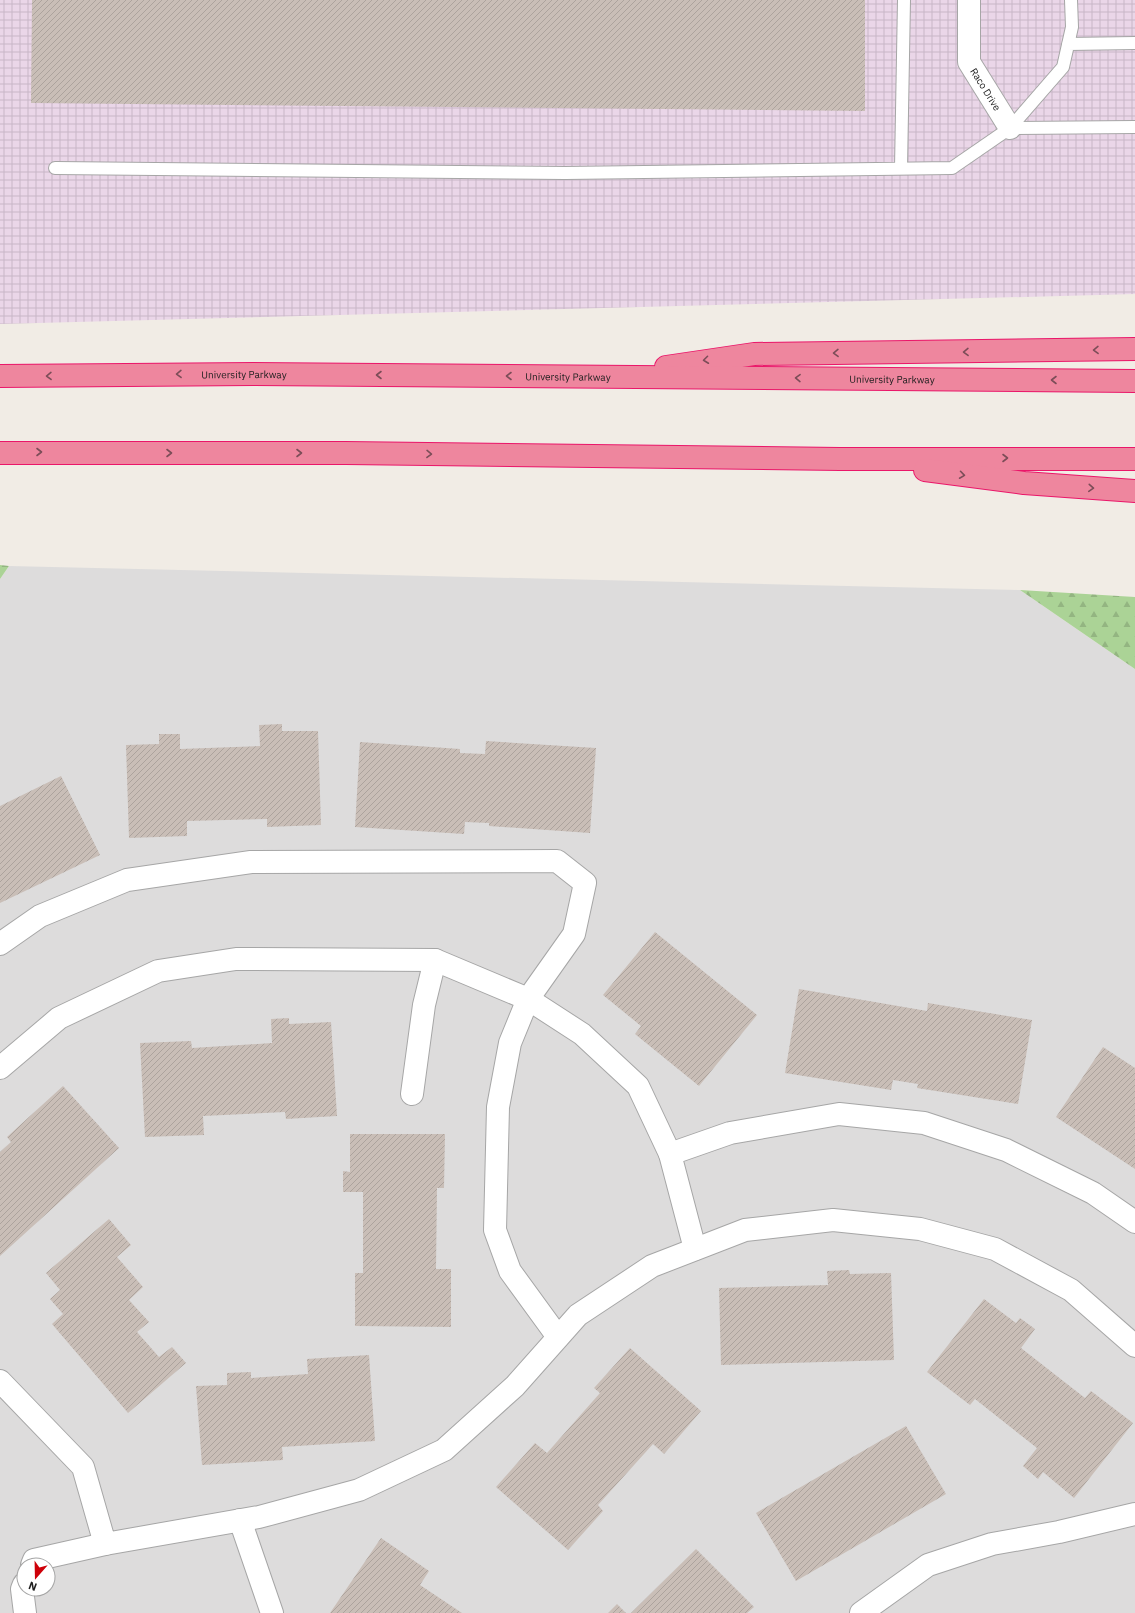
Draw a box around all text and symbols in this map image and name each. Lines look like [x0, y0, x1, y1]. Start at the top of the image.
street label: Raco Drive [967, 66, 1004, 114]
one-way arrow [1093, 346, 1099, 354]
one-way arrow [963, 348, 969, 356]
one-way arrow [833, 349, 839, 358]
one-way arrow [703, 356, 709, 365]
street label: University Parkway [201, 368, 287, 381]
one-way arrow [176, 370, 182, 378]
street label: University Parkway [525, 370, 611, 384]
one-way arrow [46, 371, 52, 380]
one-way arrow [376, 371, 382, 379]
one-way arrow [506, 372, 512, 380]
street label: University Parkway [849, 373, 935, 386]
one-way arrow [795, 374, 801, 382]
one-way arrow [1051, 376, 1057, 384]
one-way arrow [36, 448, 42, 456]
one-way arrow [166, 449, 172, 457]
one-way arrow [296, 449, 302, 457]
one-way arrow [426, 450, 432, 458]
one-way arrow [1002, 454, 1008, 462]
one-way arrow [959, 470, 965, 479]
one-way arrow [1088, 483, 1094, 492]
north arrow [16, 1557, 56, 1597]
text: N [26, 1578, 39, 1594]

